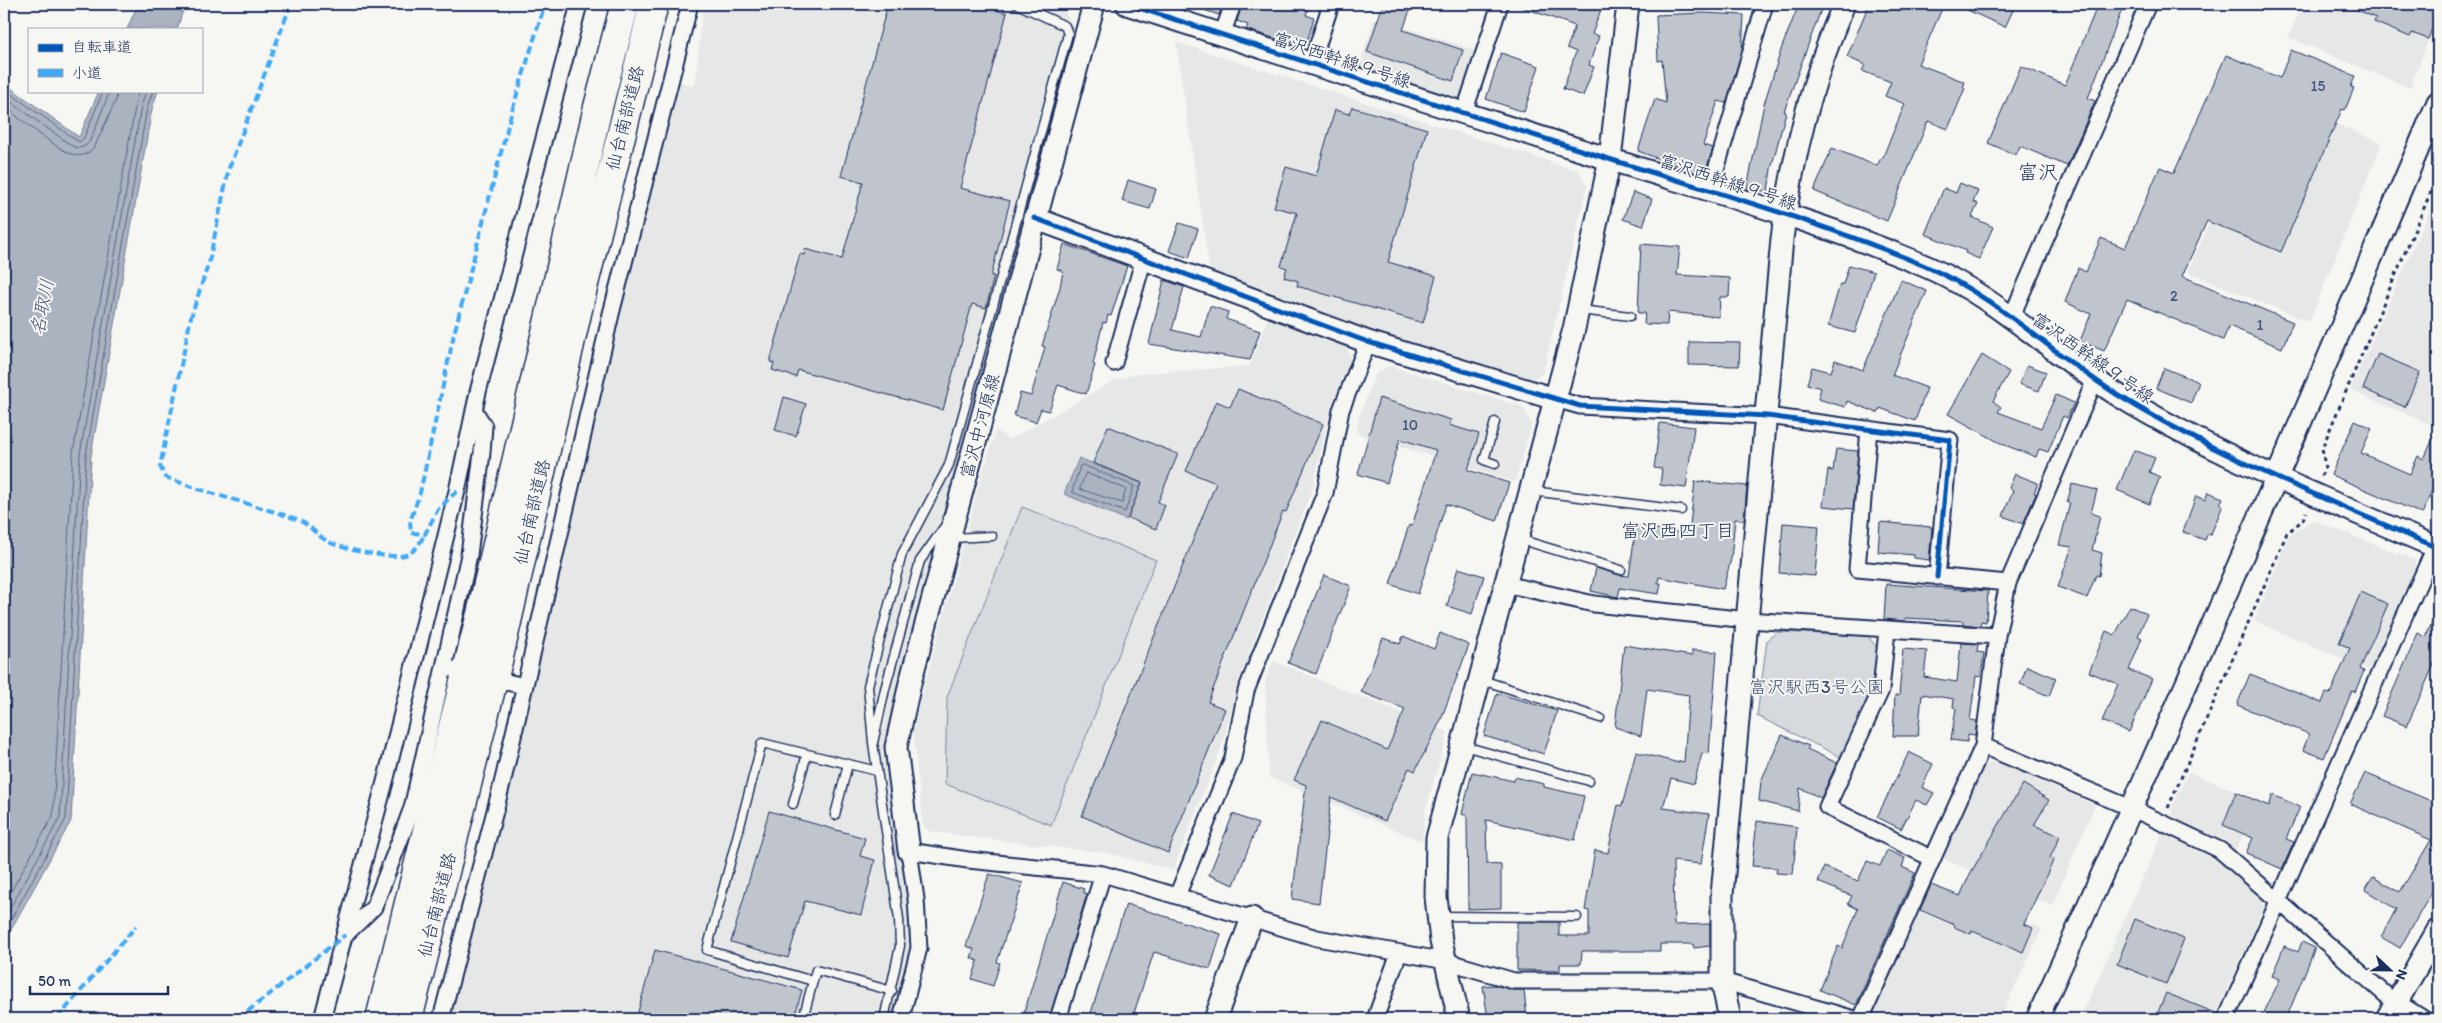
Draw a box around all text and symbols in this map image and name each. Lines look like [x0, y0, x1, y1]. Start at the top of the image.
street label: 富沢西幹線９号線 [1270, 27, 1414, 93]
legend [28, 28, 202, 92]
text: 自転車道 [72, 38, 132, 56]
street label: 仙台南部道路 [601, 63, 649, 173]
text: 小道 [72, 64, 102, 82]
house number: 15 [2311, 77, 2326, 95]
street label: 富沢西幹線９号線 [1656, 149, 1800, 215]
district label: 富沢 [2018, 160, 2058, 184]
water label: 名取川 [25, 277, 59, 337]
house number: 2 [2170, 287, 2178, 305]
street label: 富沢西幹線９号線 [2028, 308, 2158, 408]
house number: 1 [2257, 316, 2264, 334]
street label: 富沢中河原線 [955, 371, 1005, 481]
house number: 10 [1402, 416, 1418, 434]
street label: 仙台南部道路 [509, 457, 555, 567]
district label: 富沢西四丁目 [1621, 519, 1735, 542]
park label: 富沢駅西3号公園 [1749, 676, 1885, 698]
street label: 仙台南部道路 [413, 850, 461, 960]
north arrow [2364, 946, 2414, 996]
scale bar [30, 963, 168, 995]
text: N [2392, 967, 2411, 982]
text: 50 m [38, 972, 71, 990]

